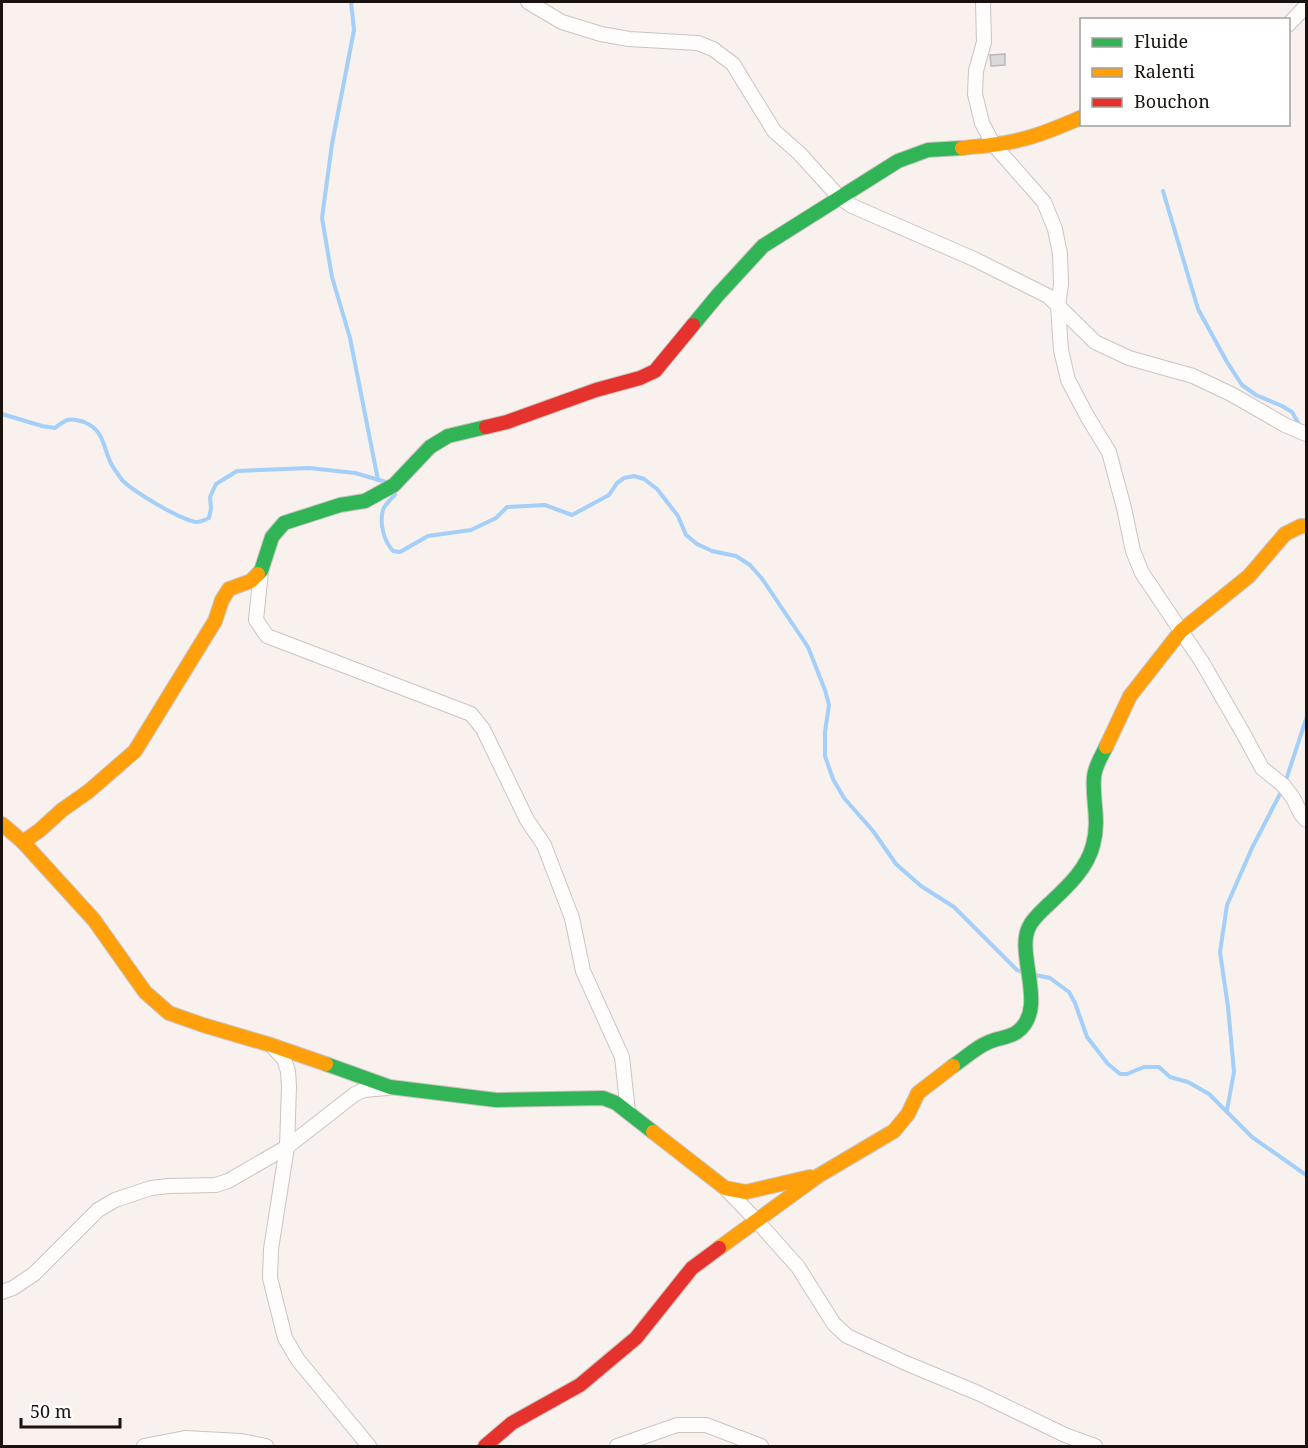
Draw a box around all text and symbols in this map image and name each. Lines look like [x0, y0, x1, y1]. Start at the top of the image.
legend [1080, 18, 1290, 126]
text: Fluide [1134, 29, 1188, 53]
text: Ralenti [1134, 59, 1195, 83]
text: Bouchon [1134, 89, 1210, 113]
scale bar [21, 1391, 120, 1429]
text: 50 m [30, 1399, 72, 1423]

